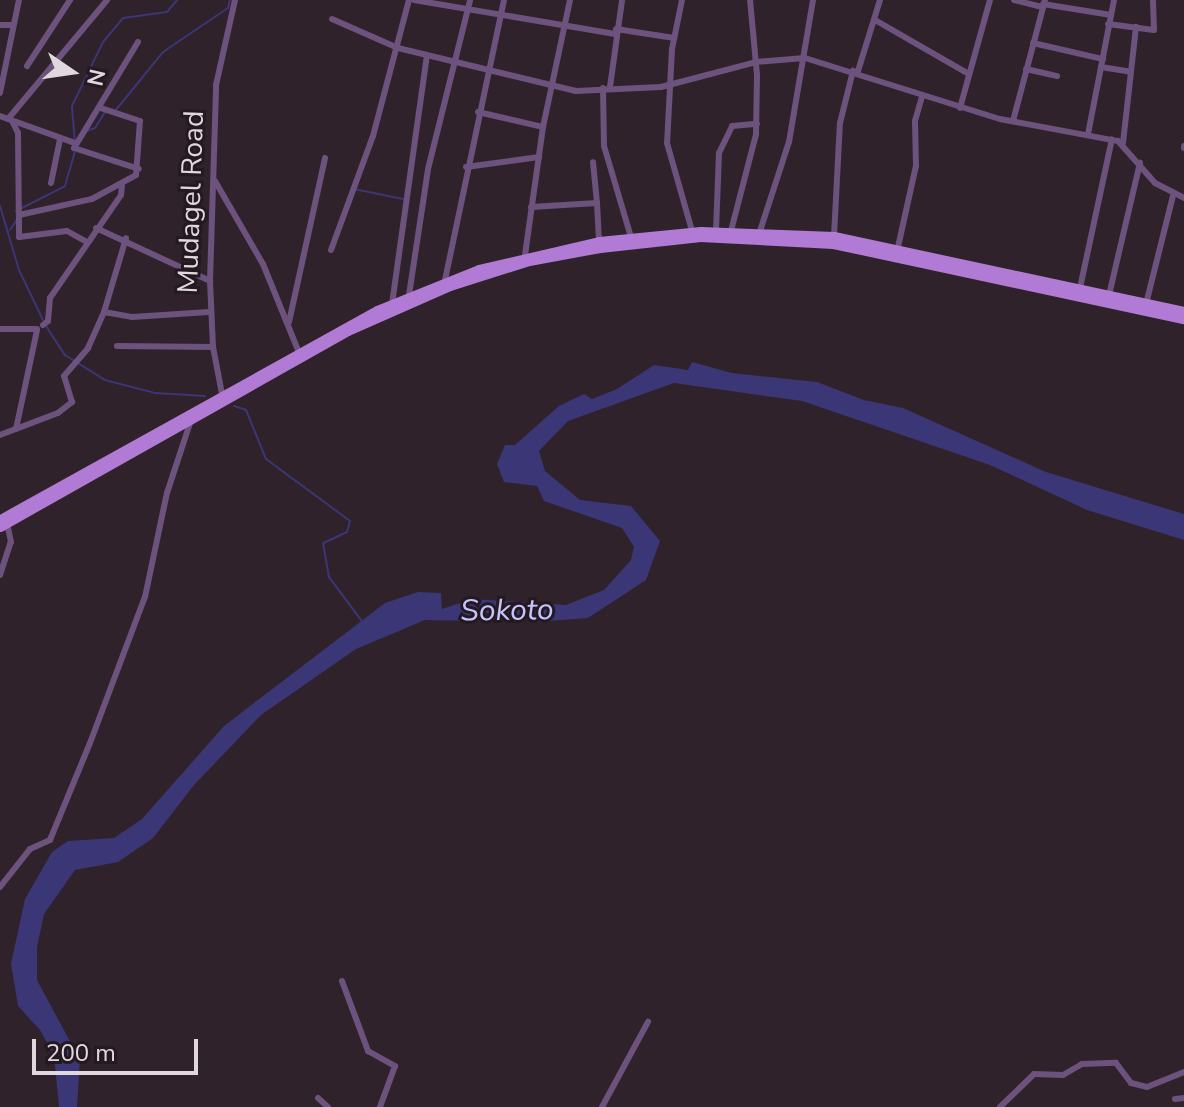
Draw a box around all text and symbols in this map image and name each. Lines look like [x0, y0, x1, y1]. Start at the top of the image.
north arrow [32, 32, 112, 112]
text: N [79, 66, 112, 89]
street label: Mudagel Road [171, 110, 211, 294]
water label: Sokoto [460, 592, 554, 630]
scale bar [36, 1023, 202, 1073]
text: 200 m [46, 1037, 116, 1069]

